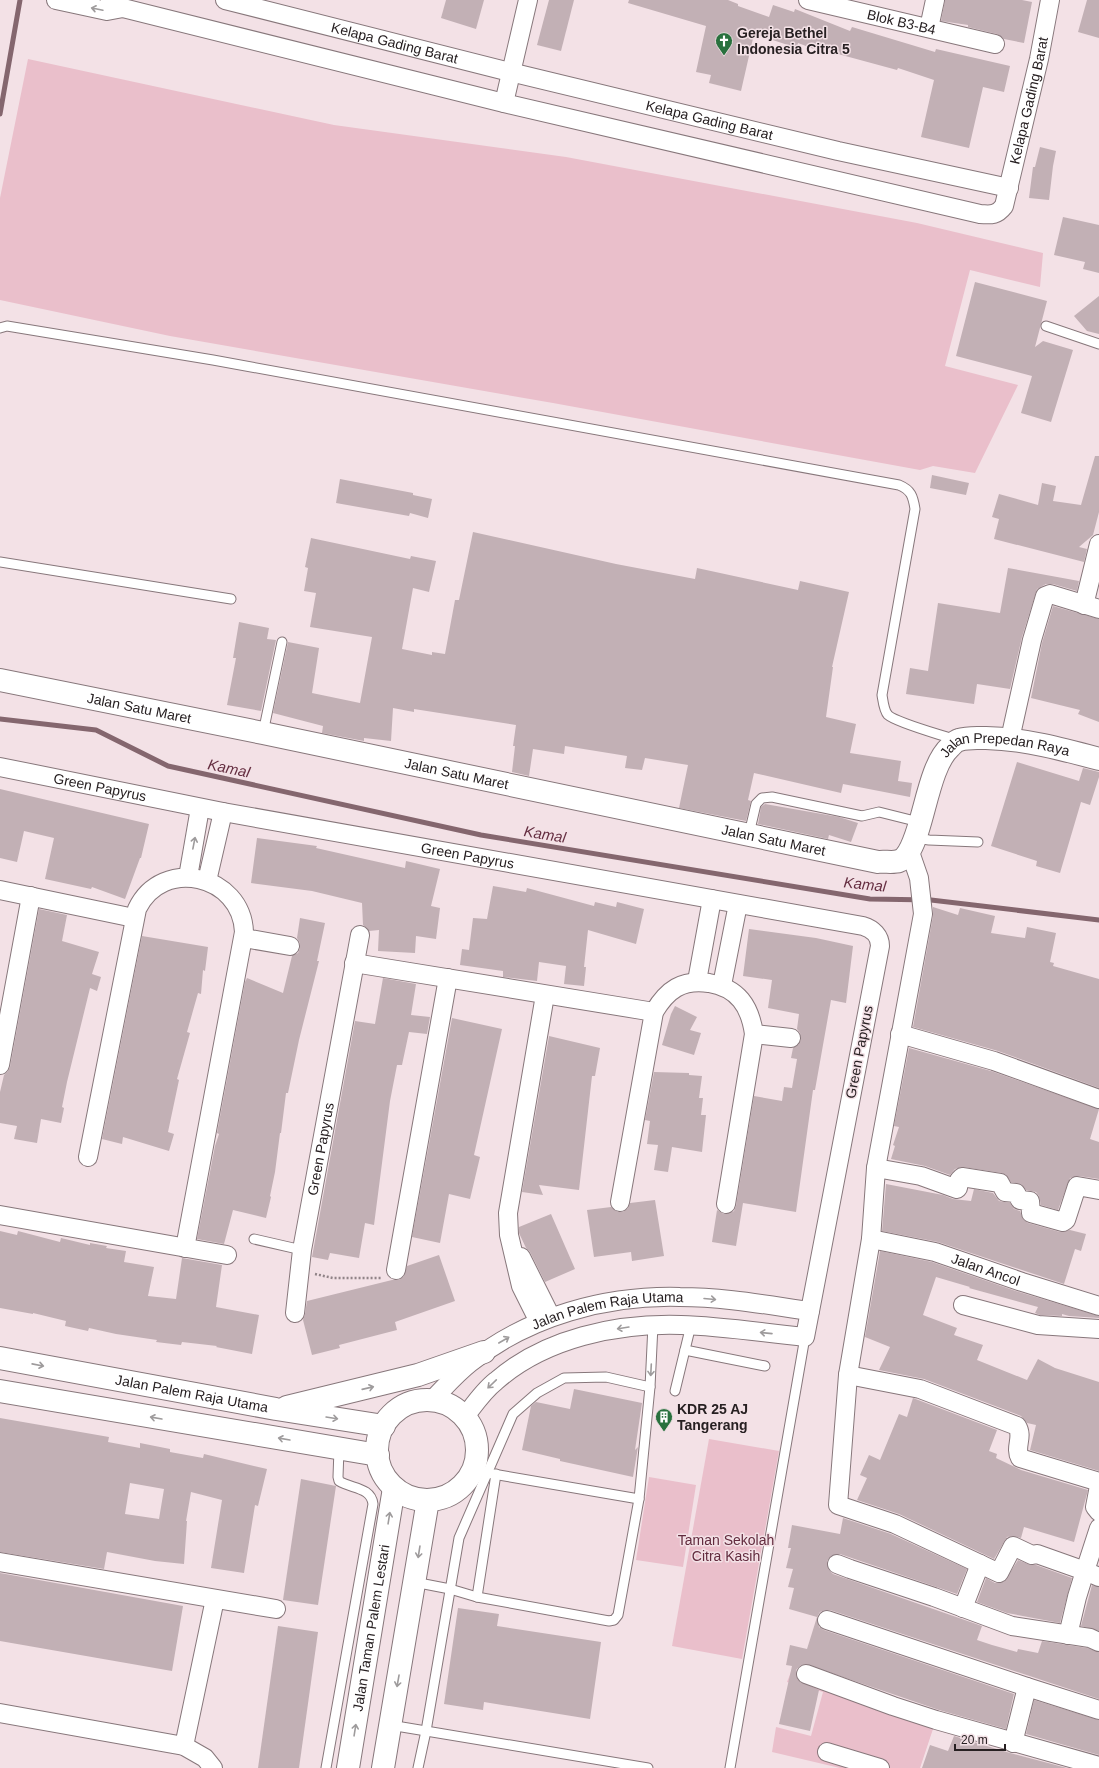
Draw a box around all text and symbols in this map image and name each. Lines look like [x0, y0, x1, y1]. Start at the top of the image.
one-way arrow [91, 5, 104, 13]
street label: Blok B3-B4 [865, 6, 938, 38]
street label: Kelapa Gading Barat [330, 19, 460, 67]
place label: Gereja Bethel Indonesia Citra 5 [737, 25, 850, 57]
church icon: Gereja Bethel Indonesia Citra 5 [714, 31, 734, 56]
street label: Kelapa Gading Barat [1006, 35, 1051, 166]
street label: Kelapa Gading Barat [644, 97, 775, 143]
street label: Jalan Satu Maret [86, 690, 193, 726]
street label: Jalan Prepedan Raya [936, 730, 1072, 760]
water label: Kamal [206, 755, 252, 781]
street label: Jalan Satu Maret [403, 755, 510, 792]
street label: Green Papyrus [52, 770, 148, 804]
street label: Jalan Satu Maret [720, 821, 827, 859]
water label: Kamal [523, 822, 568, 846]
one-way arrow [190, 837, 198, 850]
street label: Green Papyrus [420, 839, 515, 872]
water label: Kamal [843, 873, 888, 895]
street label: Green Papyrus [842, 1004, 876, 1100]
street label: Green Papyrus [304, 1101, 337, 1197]
street label: Jalan Ancol [949, 1250, 1022, 1289]
street label: Jalan Palem Raja Utama [529, 1289, 684, 1333]
one-way arrow [703, 1295, 716, 1302]
one-way arrow [617, 1324, 630, 1332]
one-way arrow [760, 1329, 773, 1337]
one-way arrow [498, 1336, 510, 1344]
one-way arrow [31, 1361, 44, 1369]
one-way arrow [647, 1363, 655, 1376]
street label: Jalan Palem Raja Utama [114, 1371, 270, 1415]
one-way arrow [487, 1379, 497, 1389]
one-way arrow [361, 1383, 374, 1391]
place label: KDR 25 AJ Tangerang [677, 1401, 748, 1433]
building icon: KDR 25 AJ Tangerang [654, 1407, 674, 1432]
one-way arrow [150, 1413, 163, 1421]
one-way arrow [325, 1414, 338, 1422]
one-way arrow [278, 1435, 291, 1443]
one-way arrow [385, 1512, 393, 1525]
park label: Taman Sekolah Citra Kasih [678, 1532, 774, 1564]
street label: Jalan Taman Palem Lestari [349, 1543, 393, 1712]
one-way arrow [415, 1546, 423, 1559]
one-way arrow [394, 1674, 402, 1687]
one-way arrow [351, 1723, 359, 1736]
scale bar [955, 1726, 1005, 1752]
text: 20 m [961, 1733, 988, 1747]

